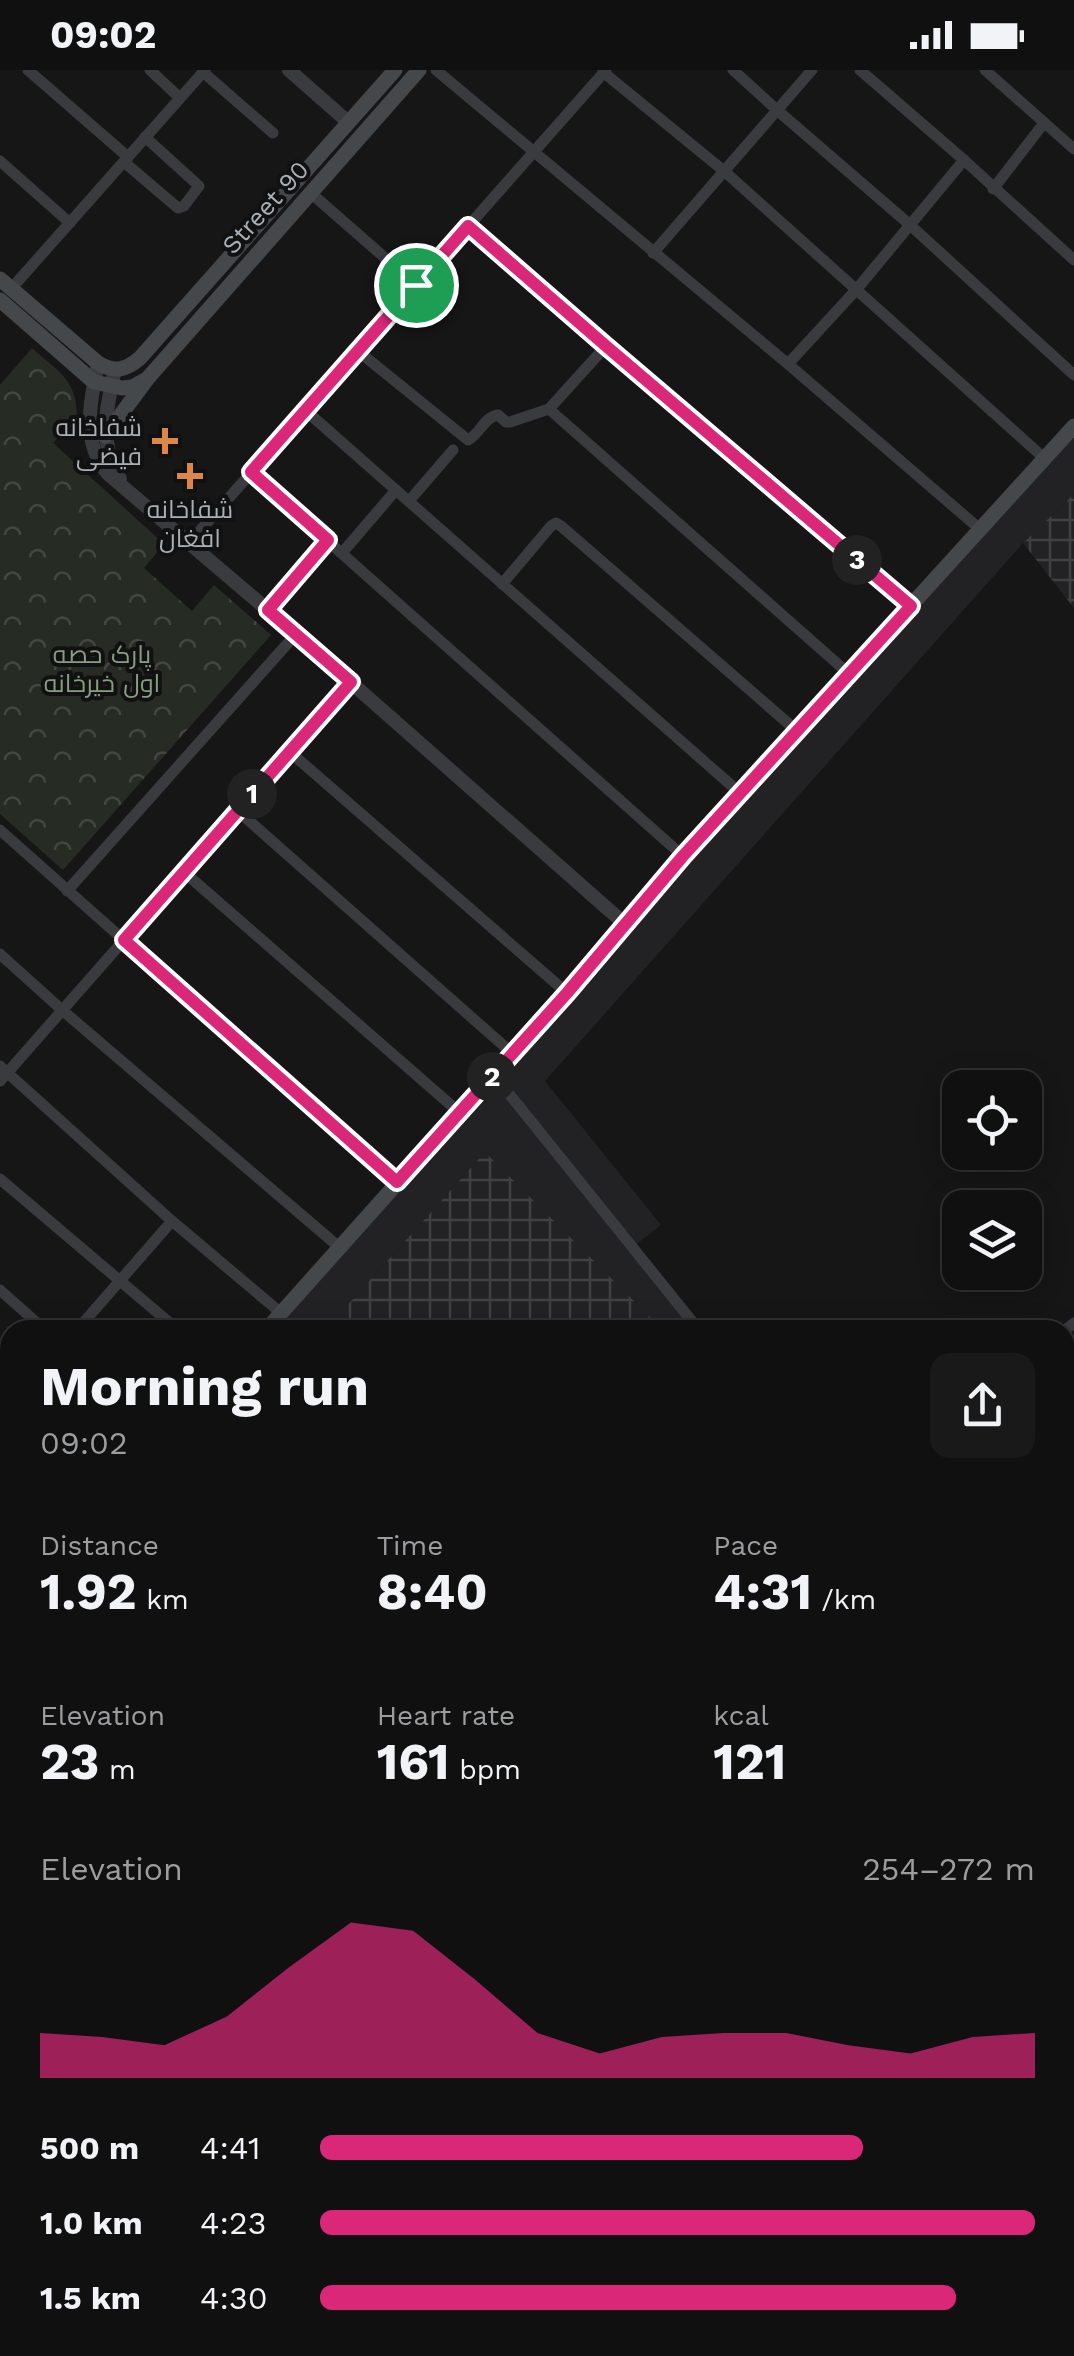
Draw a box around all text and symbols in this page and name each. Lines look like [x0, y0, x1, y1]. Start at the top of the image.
text: 09:02 [50, 13, 156, 57]
street label: Street 90 [216, 155, 315, 260]
pin [374, 243, 459, 328]
icon: arrive [389, 258, 444, 313]
place label: شفاخانه فیضی [56, 413, 142, 471]
marker: شفاخانه فیضی [152, 428, 178, 454]
marker: شفاخانه افغان [177, 463, 203, 489]
place label: شفاخانه افغان [147, 495, 233, 553]
pin: 3 [832, 535, 882, 585]
text: 3 [849, 543, 865, 576]
park label: پارک حصه اول خیرخانه [44, 640, 160, 698]
pin: 1 [227, 769, 277, 819]
text: 1 [246, 777, 258, 810]
pin: 2 [467, 1052, 517, 1102]
text: 2 [484, 1060, 500, 1093]
map controls [942, 1070, 1042, 1290]
button: locate [942, 1070, 1042, 1170]
button: layers [942, 1190, 1042, 1290]
button: share [930, 1353, 1035, 1458]
text: Morning run [40, 1354, 369, 1418]
text: 09:02 [40, 1424, 128, 1462]
text: Distance [40, 1529, 159, 1562]
text: Time [377, 1529, 443, 1562]
text: Pace [713, 1529, 778, 1562]
text: 1.92 [40, 1562, 137, 1621]
text: 8:40 [377, 1562, 488, 1621]
text: 4:31 [713, 1562, 812, 1621]
text: km [137, 1583, 189, 1616]
text: /km [812, 1583, 876, 1616]
text: Elevation [40, 1699, 165, 1732]
text: Heart rate [377, 1699, 515, 1732]
text: kcal [713, 1699, 769, 1732]
text: 23 [40, 1732, 99, 1791]
text: 161 [377, 1732, 450, 1791]
text: 121 [713, 1732, 786, 1791]
text: m [99, 1753, 136, 1786]
text: bpm [450, 1753, 521, 1786]
text: Elevation [40, 1850, 183, 1888]
text: 254–272 m [862, 1850, 1035, 1888]
text: 500 m [40, 2129, 139, 2167]
text: 4:41 [200, 2129, 261, 2167]
text: 1.0 km [40, 2204, 143, 2242]
text: 4:23 [200, 2204, 266, 2242]
text: 1.5 km [40, 2279, 141, 2317]
text: 4:30 [200, 2279, 268, 2317]

